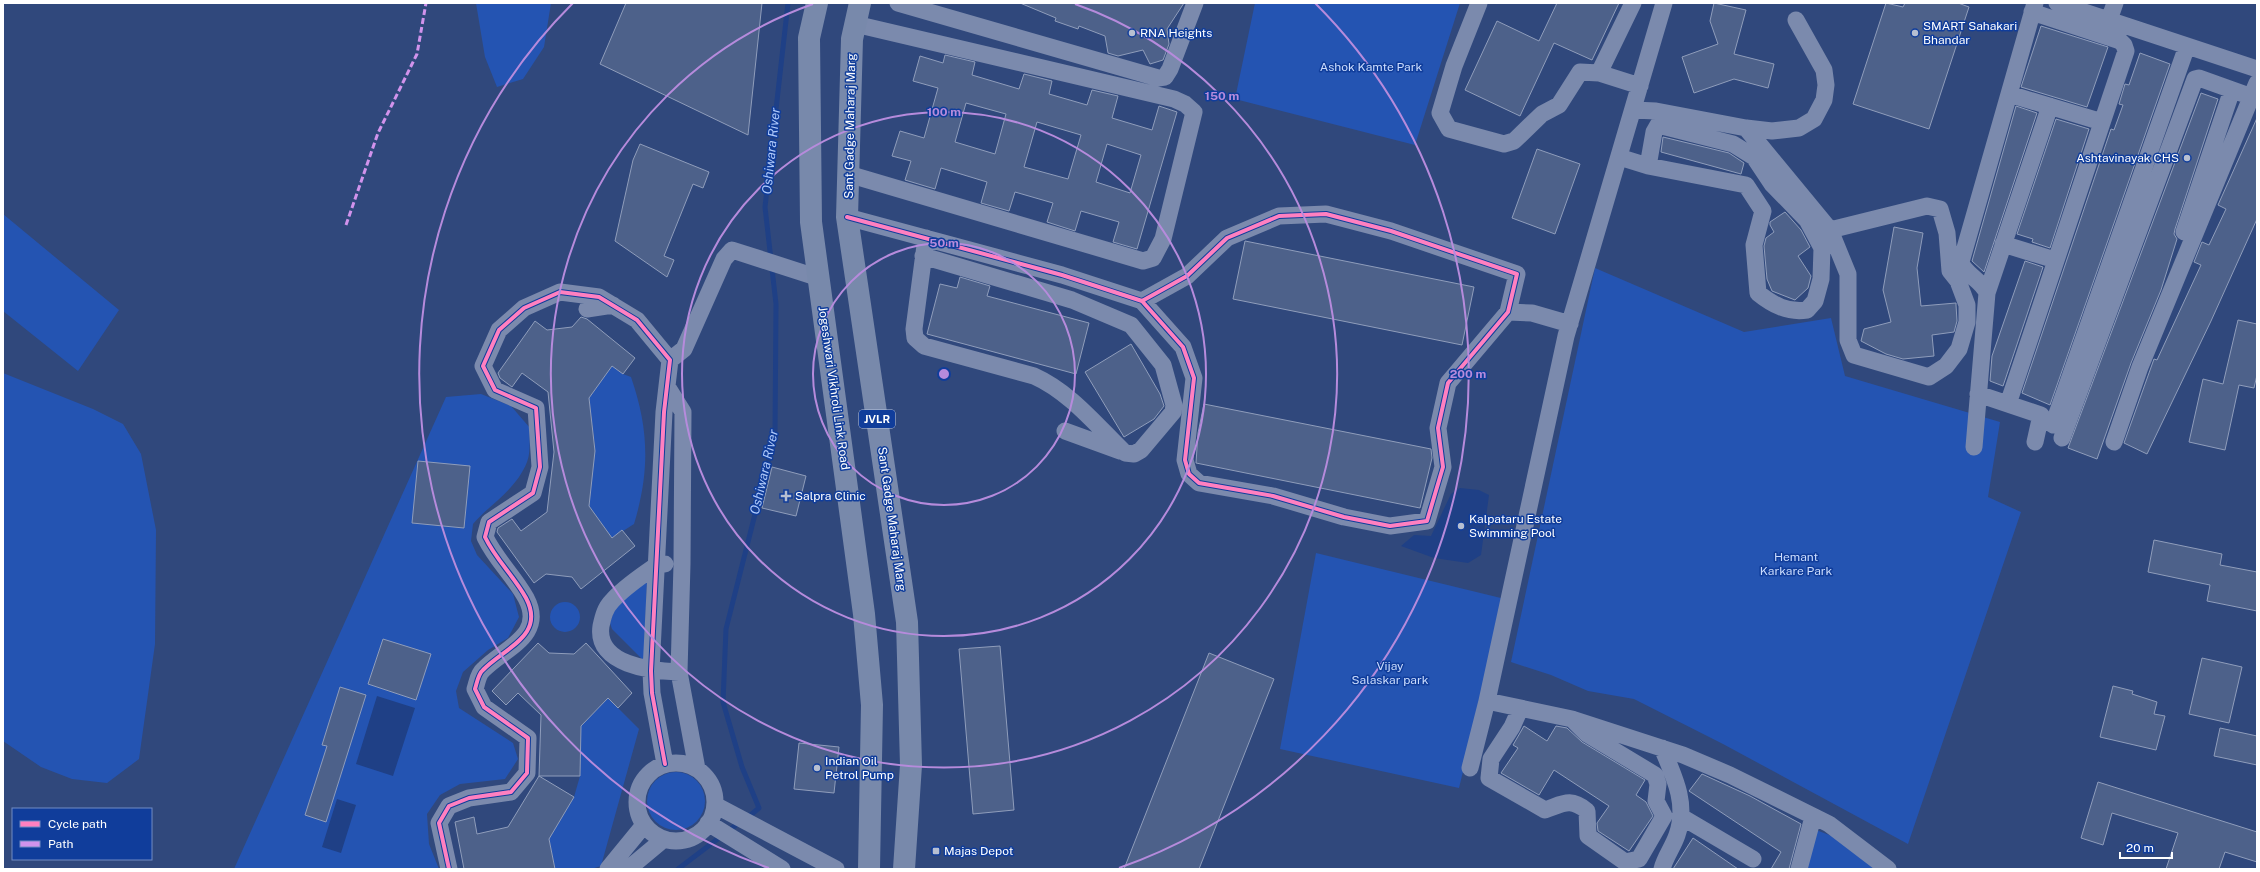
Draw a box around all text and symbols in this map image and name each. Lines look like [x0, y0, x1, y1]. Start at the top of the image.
place label: SMART Sahakari Bhandar [1923, 19, 2017, 47]
place label: RNA Heights [1140, 26, 1212, 40]
marker: RNA Heights [1127, 28, 1137, 38]
marker: SMART Sahakari Bhandar [1910, 28, 1920, 38]
street label: Sant Gadge Maharaj Marg [842, 53, 858, 199]
park label: Ashok Kamte Park [1320, 60, 1422, 74]
text: 150 m [1205, 89, 1239, 103]
text: 100 m [927, 105, 961, 119]
water label: Oshiwara River [759, 107, 783, 195]
place label: Ashtavinayak CHS [2076, 151, 2179, 165]
marker: Ashtavinayak CHS [2182, 153, 2192, 163]
text: 50 m [929, 236, 959, 250]
street label: Jogeshwari Vikhroli Link Road [816, 305, 852, 471]
centre of rings [937, 367, 951, 381]
text: 200 m [1450, 367, 1486, 381]
road number: JVLR [859, 410, 895, 428]
water label: Oshiwara River [747, 428, 781, 516]
street label: Sant Gadge Maharaj Marg [875, 446, 909, 592]
place label: Salpra Clinic [795, 489, 866, 503]
marker: Salpra Clinic [780, 490, 792, 502]
place label: Kalpataru Estate Swimming Pool [1469, 512, 1562, 540]
marker: Kalpataru Estate Swimming Pool [1456, 521, 1466, 531]
park label: Hemant Karkare Park [1760, 550, 1832, 578]
park label: Vijay Salaskar park [1352, 659, 1429, 687]
place label: Indian Oil Petrol Pump [825, 754, 894, 782]
marker: Indian Oil Petrol Pump [812, 763, 822, 773]
legend [12, 808, 152, 860]
text: Cycle path [48, 817, 107, 831]
scale bar [2120, 834, 2172, 860]
text: Path [48, 837, 74, 851]
text: 20 m [2126, 841, 2154, 855]
place label: Majas Depot [944, 844, 1014, 858]
marker: Majas Depot [931, 846, 941, 856]

